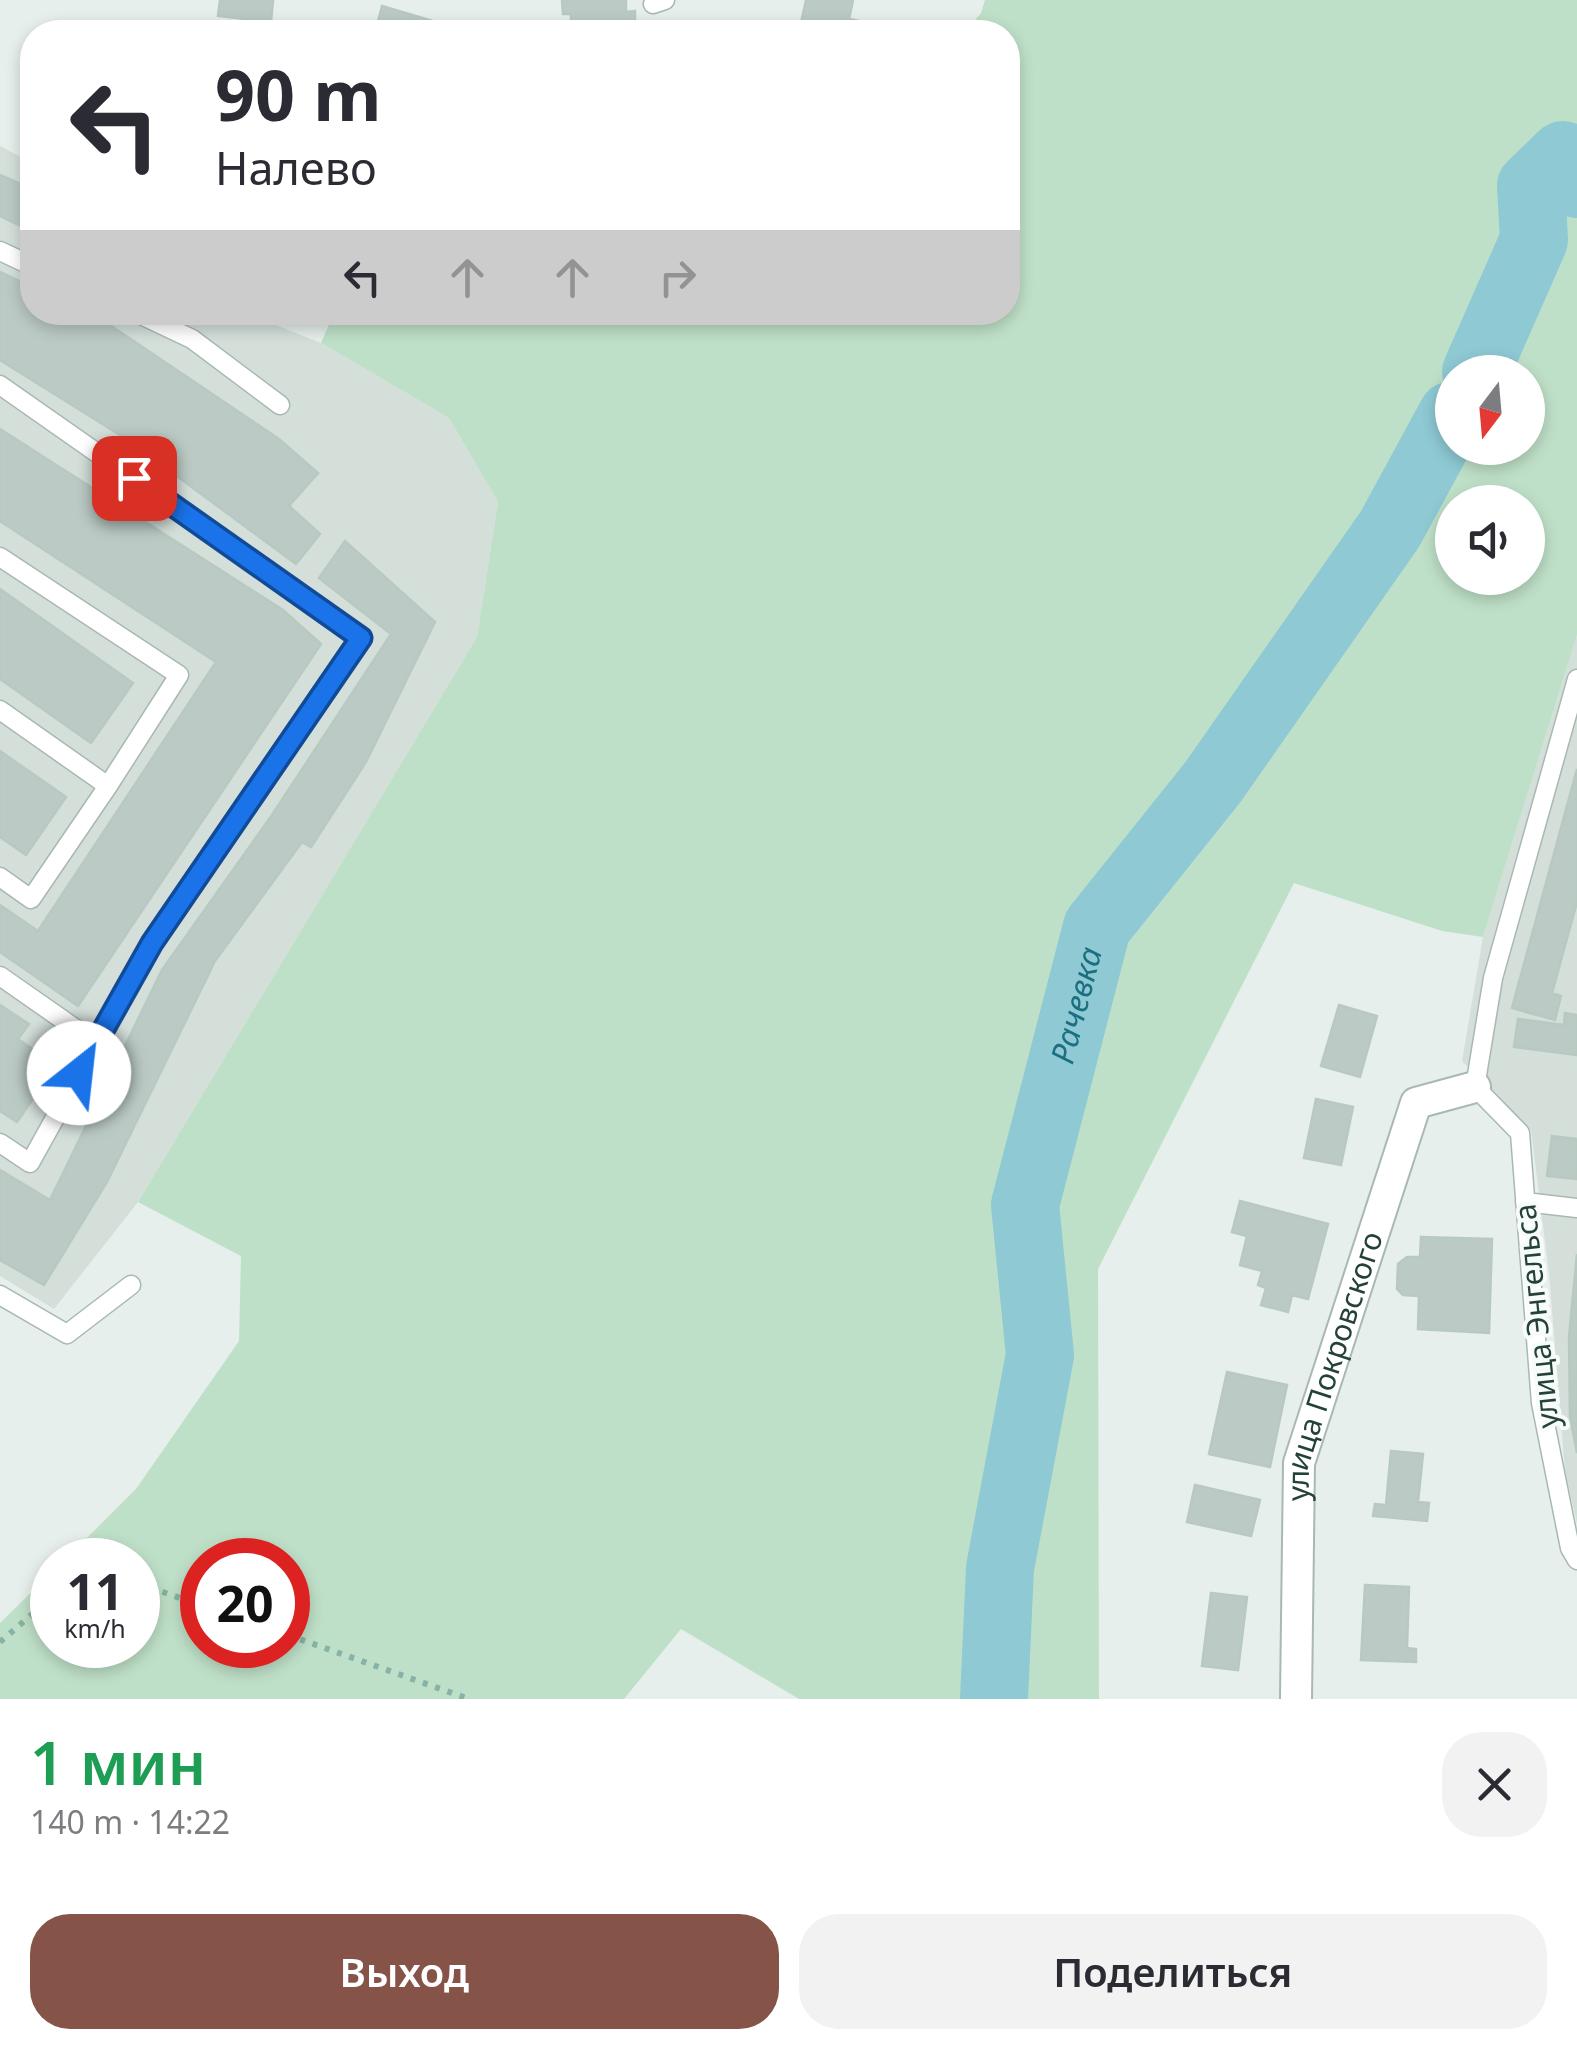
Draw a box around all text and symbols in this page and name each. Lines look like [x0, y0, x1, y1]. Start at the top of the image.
text: 90 m [215, 46, 382, 142]
icon: left [50, 60, 180, 190]
text: Налево [215, 137, 377, 198]
icon: left [335, 250, 390, 305]
icon: ahead [440, 250, 495, 305]
icon: ahead [545, 250, 600, 305]
icon: right [650, 250, 705, 305]
north arrow [1435, 355, 1545, 465]
map controls [1435, 355, 1545, 595]
pin [92, 436, 177, 521]
icon: arrive [107, 451, 162, 506]
button: sound [1435, 485, 1545, 595]
water label: Рачевка [1040, 942, 1111, 1068]
position arrow [27, 1021, 131, 1125]
street label: улица Энгельса [1503, 1202, 1568, 1430]
street label: улица Покровского [1276, 1226, 1392, 1501]
speed limit sign: 20 [180, 1538, 310, 1668]
text: 11 [66, 1557, 124, 1625]
text: km/h [64, 1611, 126, 1645]
text: 1 мин [30, 1721, 206, 1803]
button: close [1442, 1732, 1547, 1837]
text: 140 m · 14:22 [30, 1800, 230, 1843]
button: Выход [30, 1914, 779, 2029]
button: Поделиться [799, 1914, 1547, 2029]

